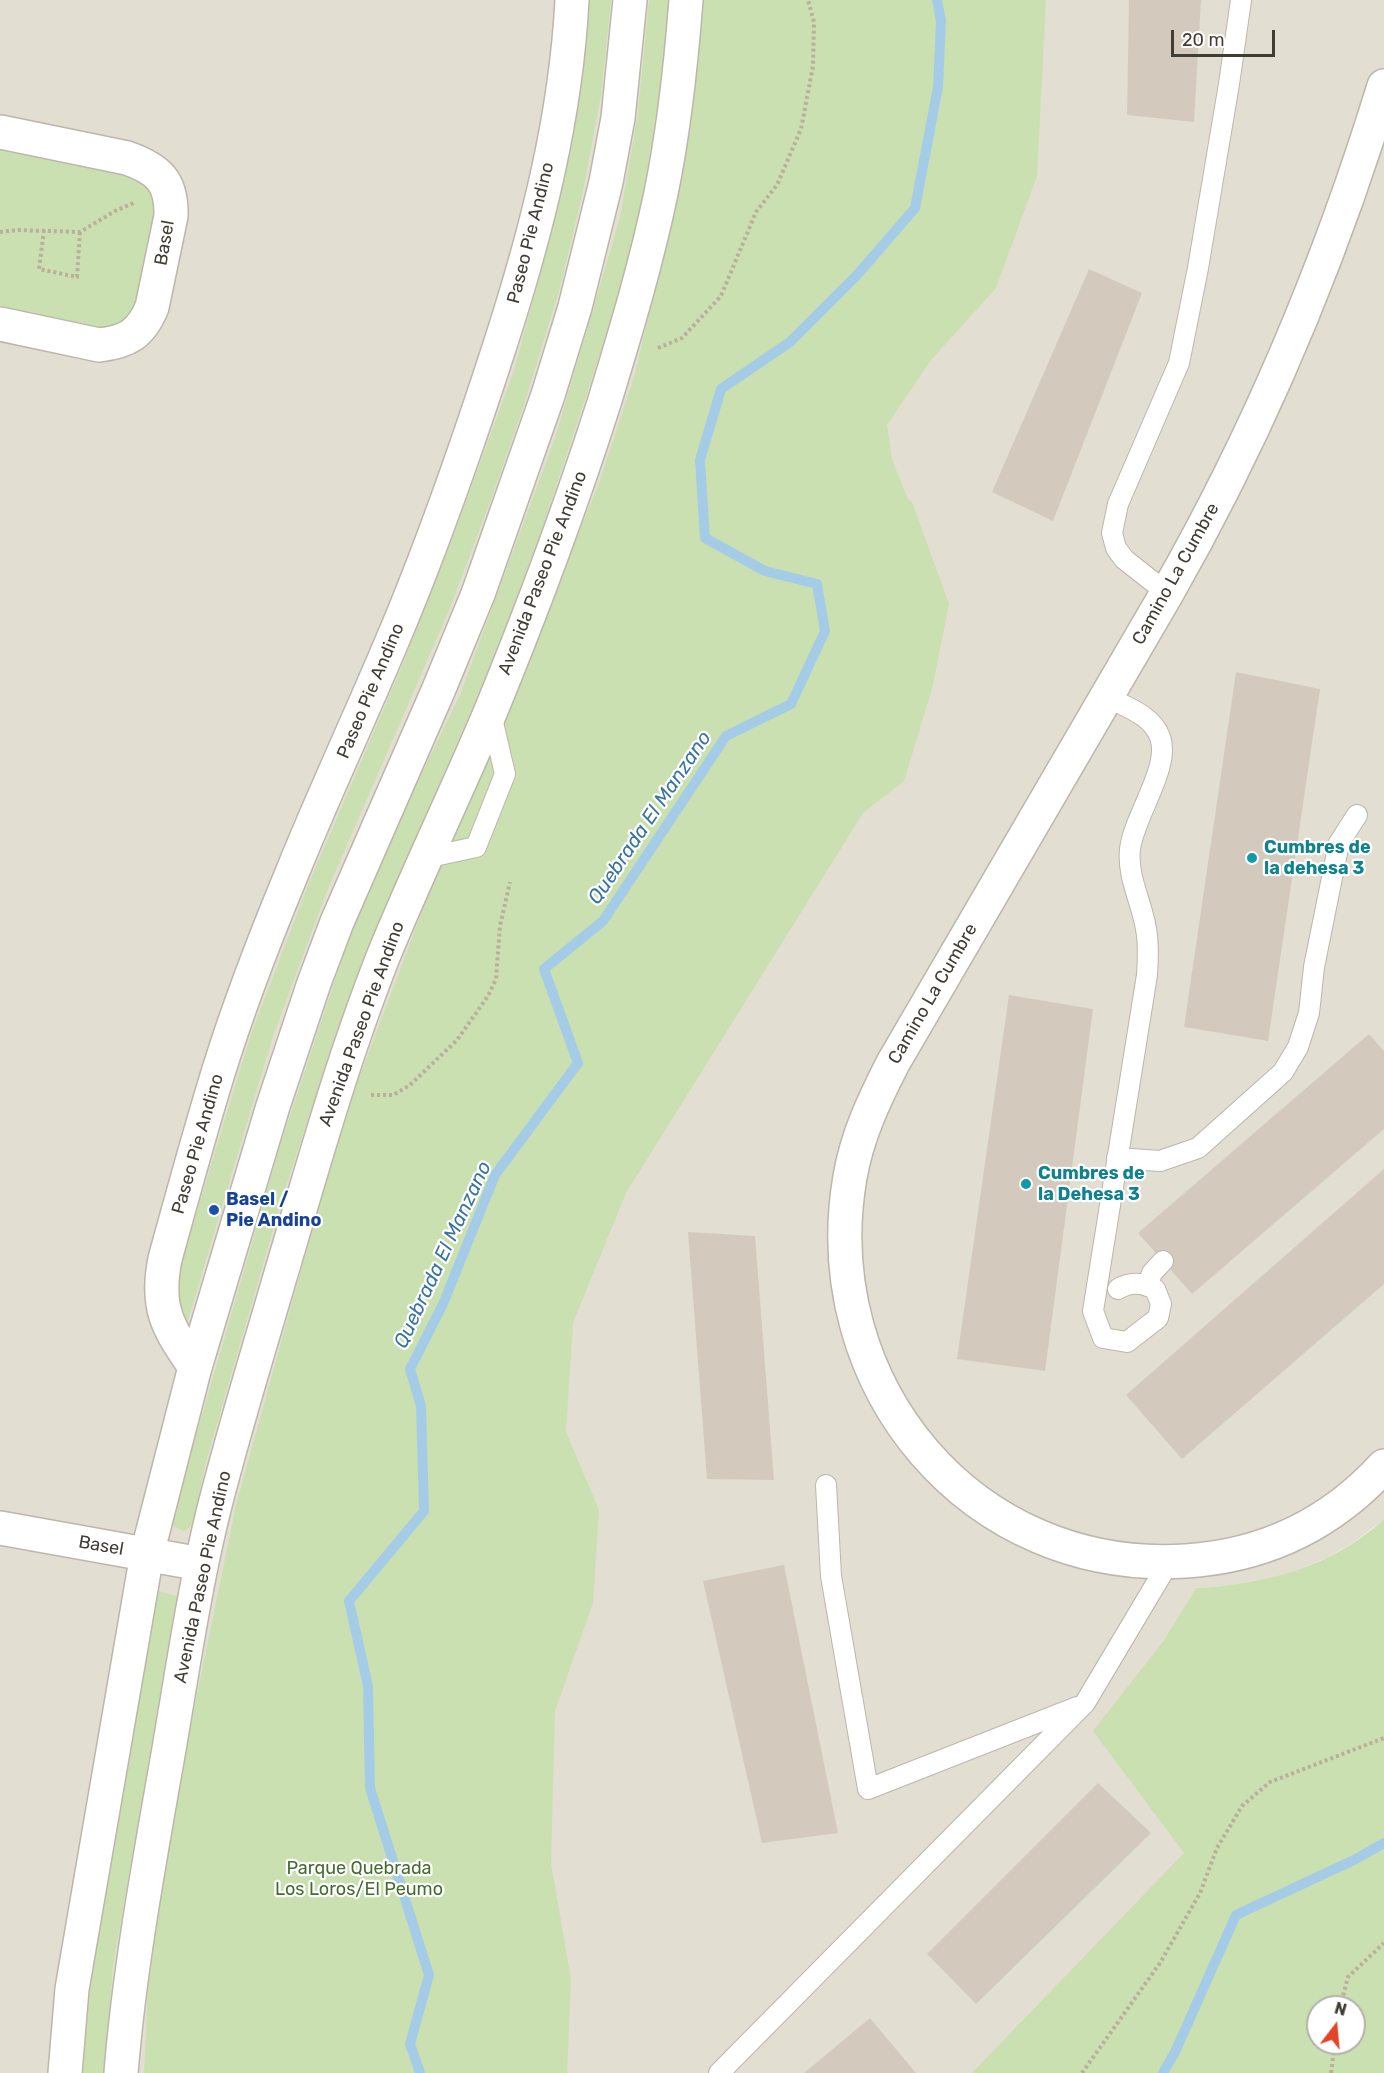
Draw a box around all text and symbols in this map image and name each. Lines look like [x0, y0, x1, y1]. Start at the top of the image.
scale bar [1174, 18, 1278, 56]
text: 20 m [1182, 29, 1224, 51]
street label: Paseo Pie Andino [503, 160, 559, 306]
street label: Basel [150, 219, 180, 267]
street label: Avenida Paseo Pie Andino [494, 468, 592, 678]
street label: Camino La Cumbre [1128, 499, 1224, 649]
street label: Paseo Pie Andino [333, 620, 409, 762]
water label: Quebrada El Manzano [583, 727, 717, 909]
place label: Cumbres de la dehesa 3 [1264, 837, 1371, 880]
marker: Cumbres de la dehesa 3 [1245, 851, 1259, 865]
street label: Avenida Paseo Pie Andino [315, 919, 409, 1129]
street label: Camino La Cumbre [884, 920, 982, 1068]
street label: Paseo Pie Andino [168, 1071, 228, 1217]
water label: Quebrada El Manzano [389, 1158, 497, 1352]
place label: Cumbres de la Dehesa 3 [1038, 1163, 1145, 1206]
marker: Cumbres de la Dehesa 3 [1019, 1177, 1033, 1191]
place label: Basel / Pie Andino [226, 1189, 321, 1232]
marker: Basel / Pie Andino [207, 1203, 221, 1217]
street label: Avenida Paseo Pie Andino [170, 1469, 236, 1685]
street label: Basel [77, 1531, 125, 1561]
park label: Parque Quebrada Los Loros/El Peumo [275, 1858, 443, 1900]
north arrow [1306, 1995, 1366, 2055]
text: N [1332, 1998, 1349, 2020]

